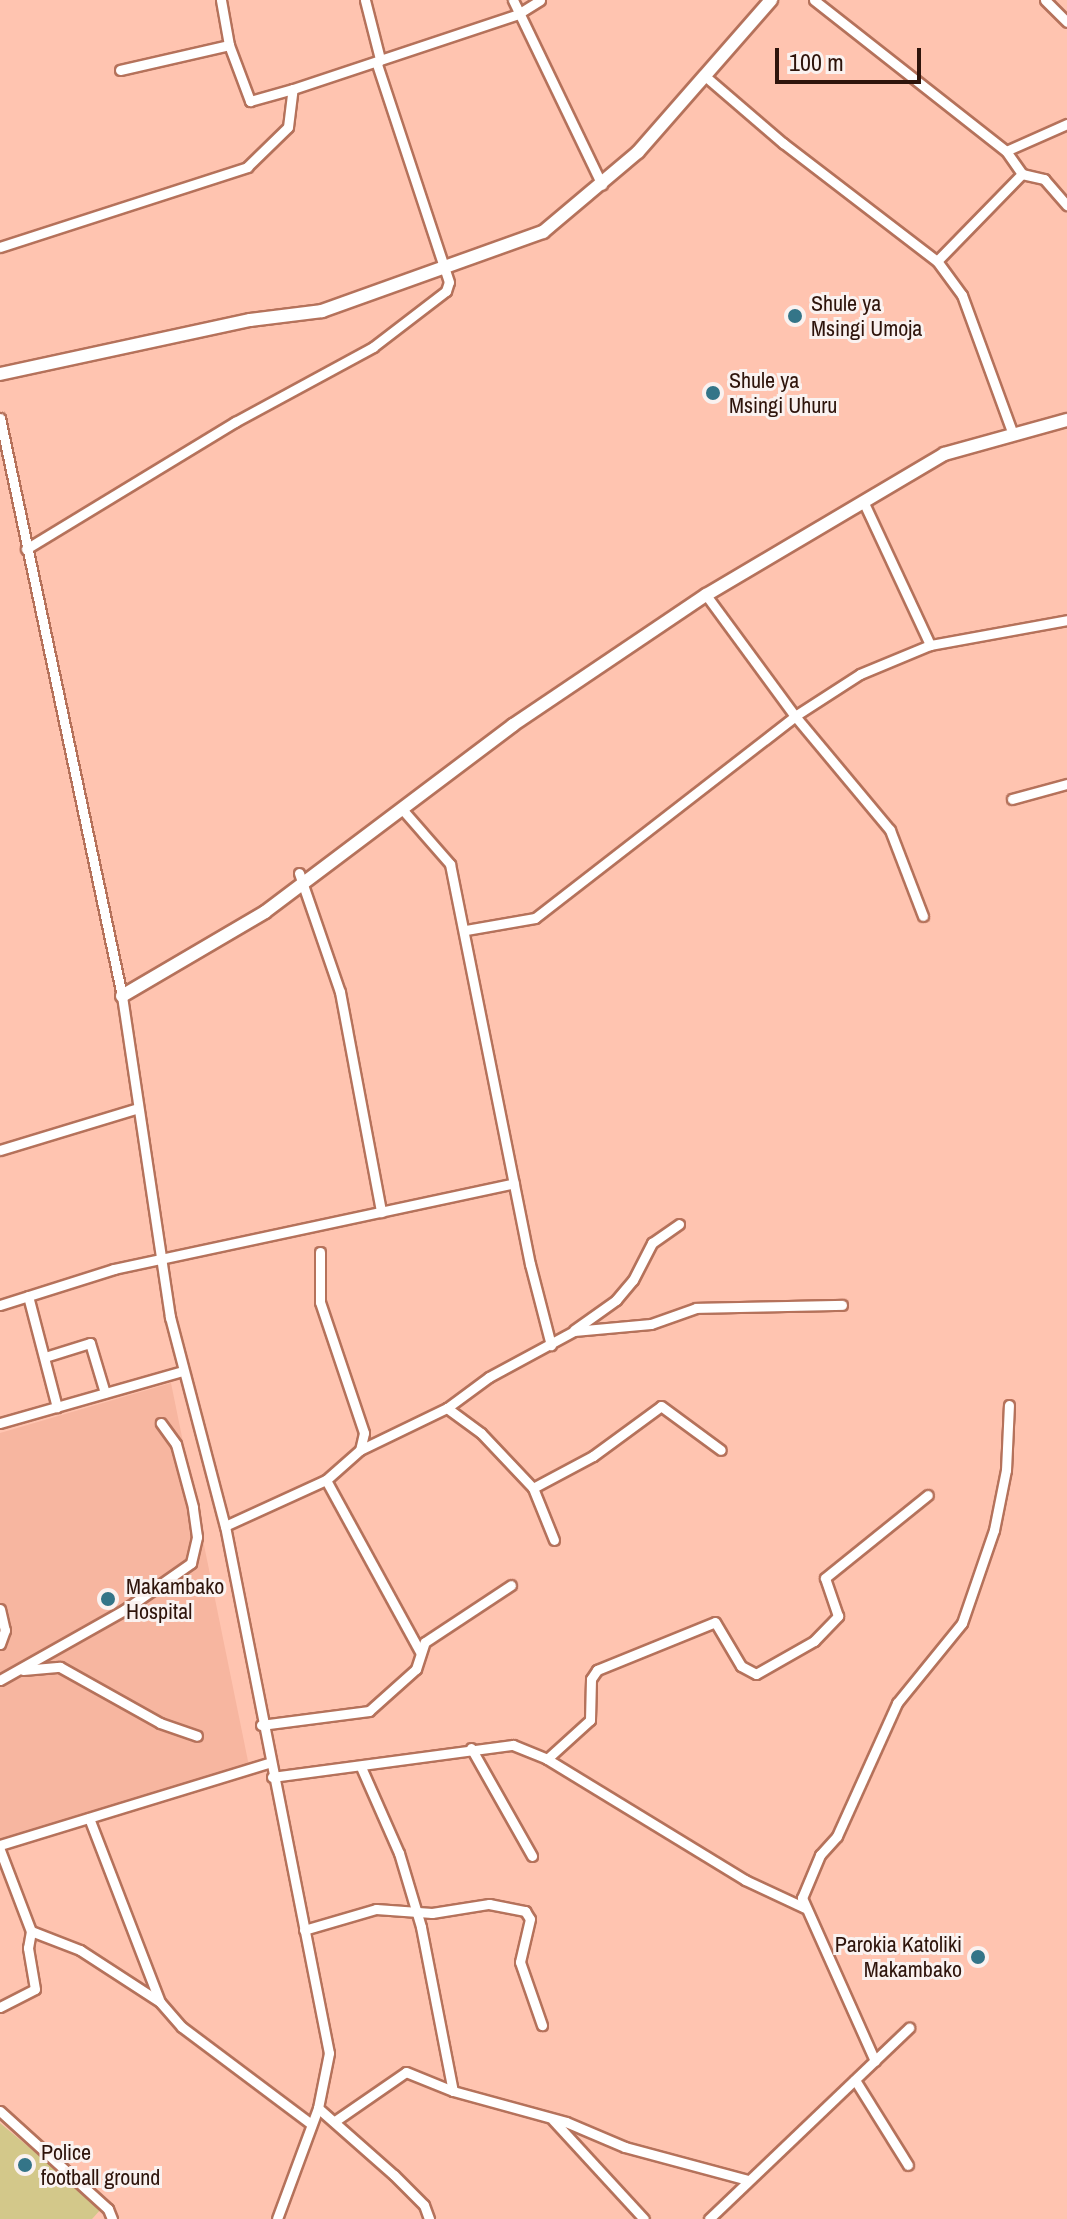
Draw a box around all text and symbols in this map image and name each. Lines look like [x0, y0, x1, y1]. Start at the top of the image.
scale bar [779, 32, 925, 82]
text: 100 m [789, 46, 844, 78]
place label: Shule ya Msingi Umoja [811, 290, 922, 342]
marker: Shule ya Msingi Umoja [786, 307, 804, 325]
place label: Shule ya Msingi Uhuru [729, 367, 837, 418]
marker: Shule ya Msingi Uhuru [704, 384, 722, 402]
place label: Makambako Hospital [126, 1573, 224, 1624]
marker: Makambako Hospital [97, 1588, 119, 1610]
place label: Parokia Katoliki Makambako [835, 1931, 962, 1982]
marker: Parokia Katoliki Makambako [969, 1948, 987, 1966]
place label: Police football ground [41, 2139, 160, 2190]
marker: Police football ground [16, 2156, 34, 2174]

